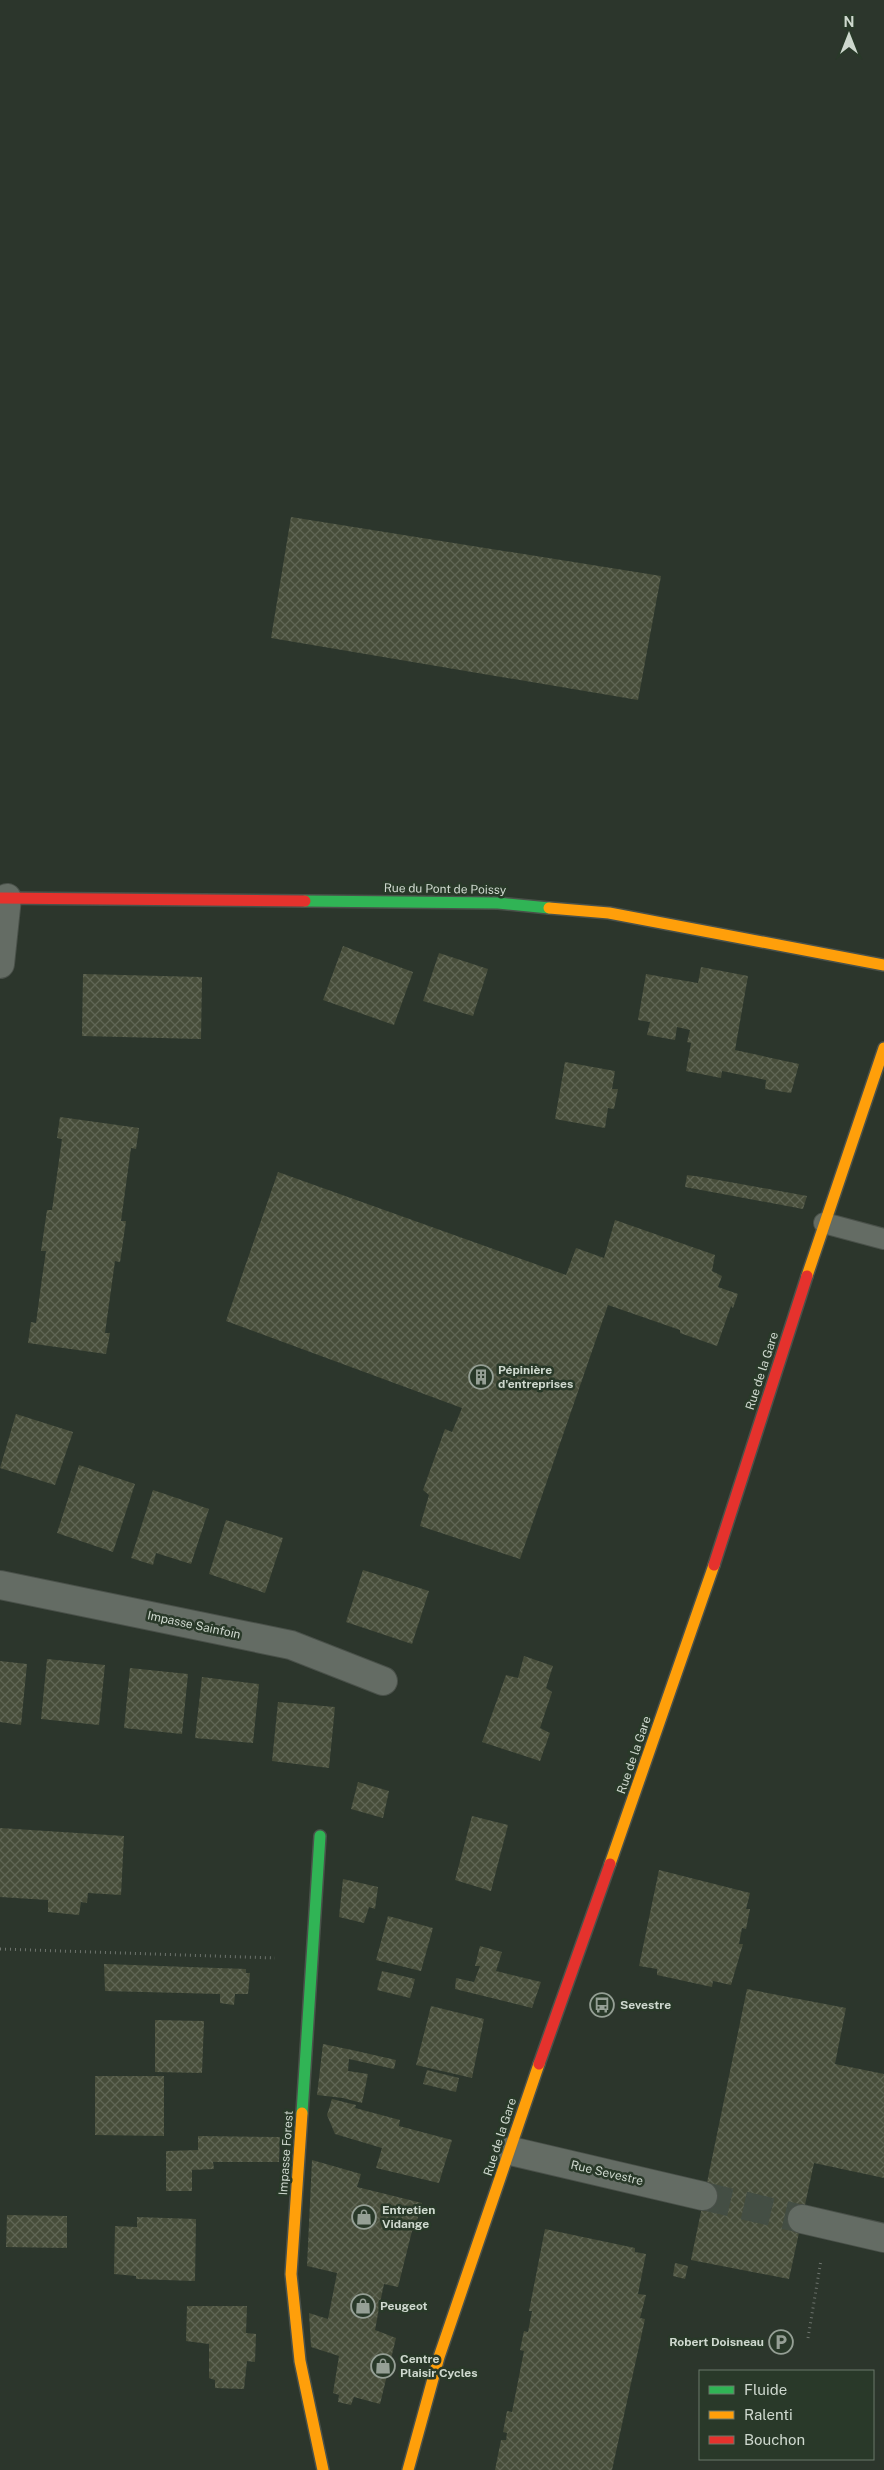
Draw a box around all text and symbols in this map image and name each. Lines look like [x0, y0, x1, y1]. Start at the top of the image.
north arrow [824, 10, 874, 60]
text: N [844, 14, 854, 30]
street label: Rue du Pont de Poissy [384, 881, 507, 897]
street label: Rue de la Gare [743, 1330, 781, 1412]
place label: Pépinière d'entreprises [498, 1363, 573, 1391]
building icon: Pépinière d'entreprises [468, 1364, 494, 1390]
street label: Impasse Sainfoin [146, 1608, 242, 1642]
street label: Rue de la Gare [614, 1714, 654, 1796]
bus stop icon: Sevestre [589, 1992, 615, 2018]
place label: Sevestre [620, 1998, 671, 2012]
street label: Rue de la Gare [481, 2096, 519, 2178]
street label: Impasse Forest [276, 2110, 296, 2196]
street label: Rue Sevestre [569, 2158, 645, 2188]
place label: Entretien Vidange [382, 2203, 435, 2231]
shop icon: Entretien Vidange [351, 2204, 377, 2230]
shop icon: Peugeot [350, 2293, 376, 2319]
place label: Peugeot [380, 2299, 428, 2313]
parking icon: Robert Doisneau [768, 2329, 794, 2355]
place label: Robert Doisneau [669, 2335, 764, 2349]
place label: Centre Plaisir Cycles [400, 2352, 477, 2380]
shop icon: Centre Plaisir Cycles [370, 2353, 396, 2379]
legend [699, 2370, 874, 2460]
text: Fluide [744, 2381, 787, 2398]
text: Ralenti [744, 2406, 793, 2423]
text: Bouchon [744, 2431, 805, 2448]

